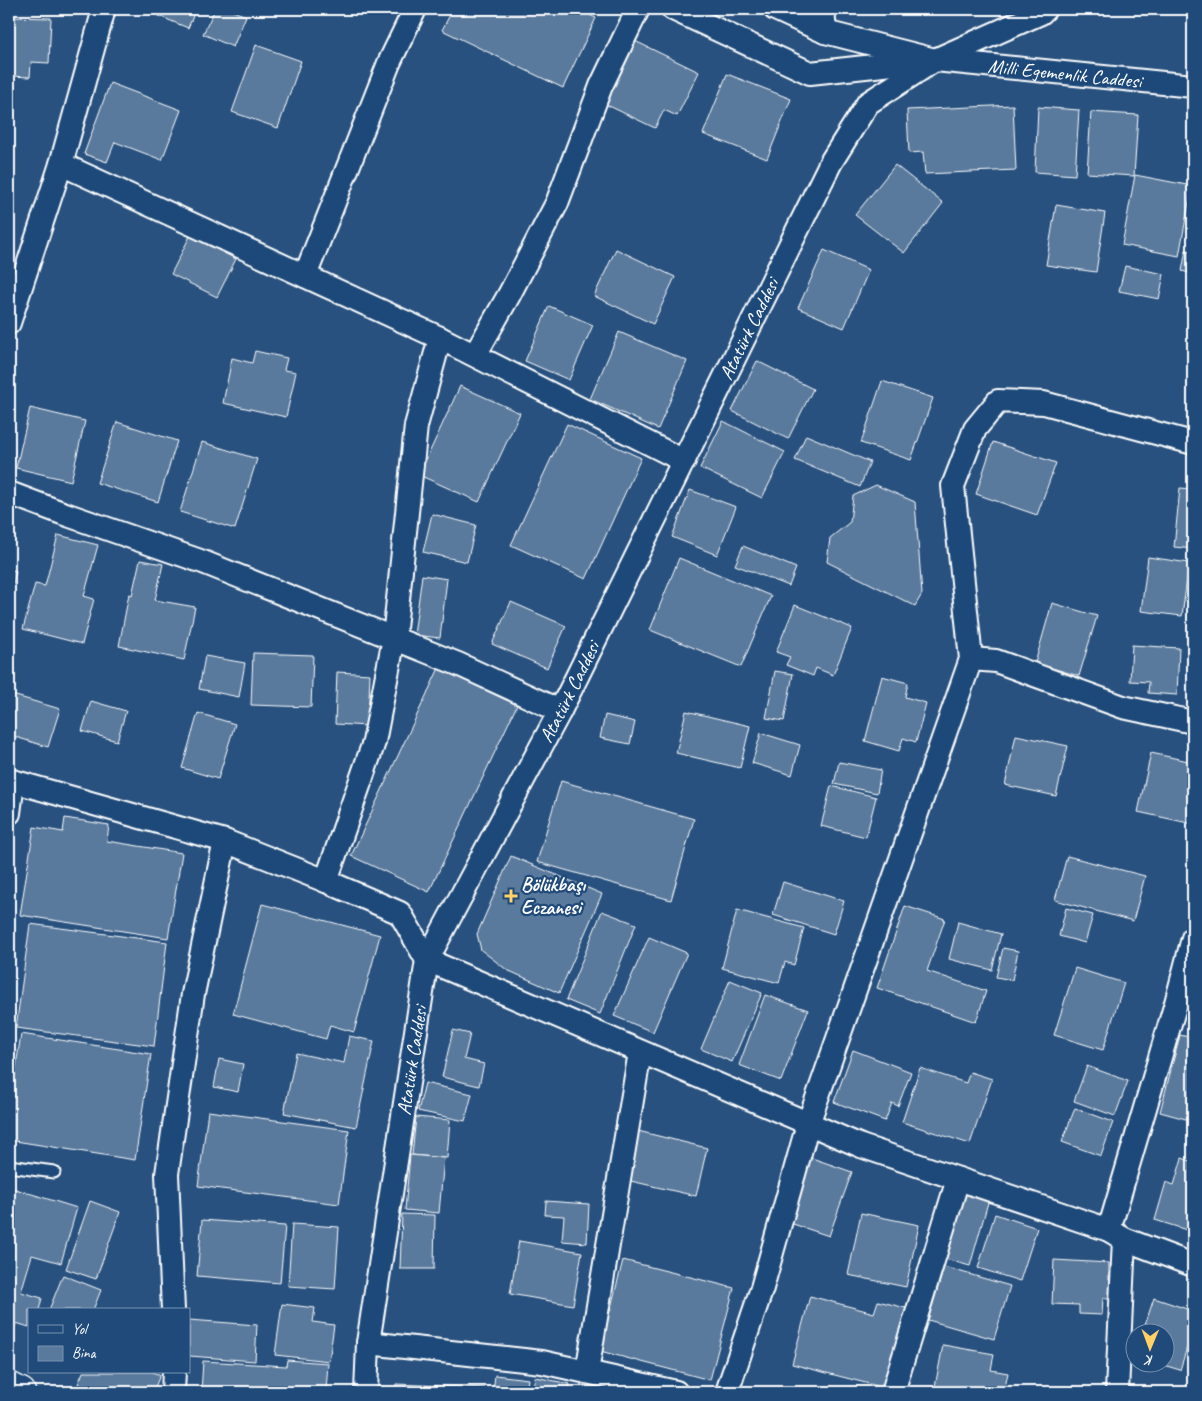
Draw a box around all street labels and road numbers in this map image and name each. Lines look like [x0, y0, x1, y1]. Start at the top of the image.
street label: Milli Egemenlik Caddesi [987, 53, 1145, 93]
street label: Atatürk Caddesi [713, 272, 785, 384]
street label: Atatürk Caddesi [533, 635, 606, 747]
street label: Atatürk Caddesi [391, 1002, 433, 1117]

